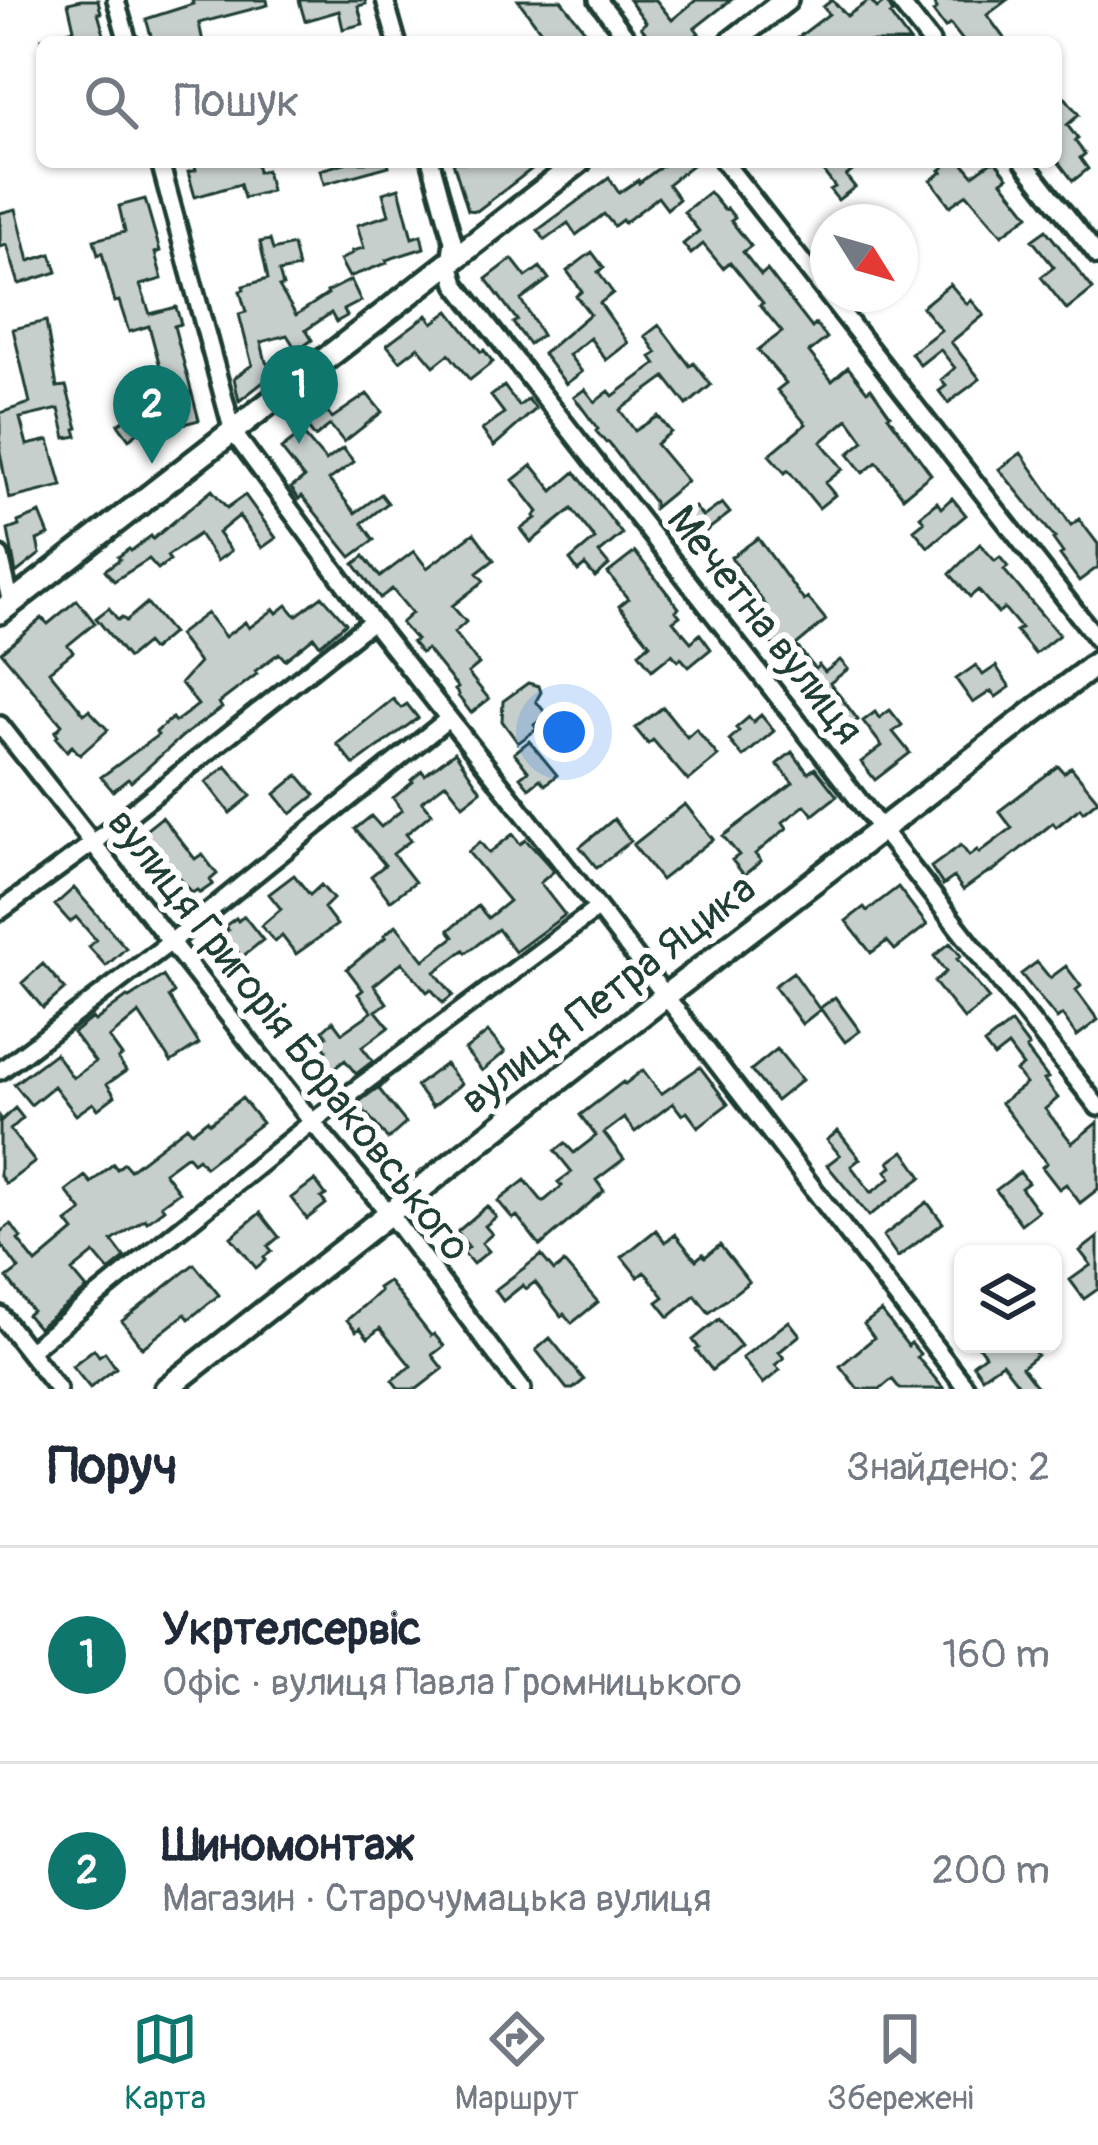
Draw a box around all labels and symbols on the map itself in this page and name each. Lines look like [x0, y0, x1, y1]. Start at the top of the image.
north arrow [810, 204, 918, 312]
pin: 1 [260, 345, 338, 444]
pin: 2 [113, 365, 191, 464]
street label: Мечетна вулиця [655, 495, 874, 755]
your location [534, 702, 594, 762]
street label: вулиця Григорія Бораковського [96, 799, 481, 1272]
street label: вулиця Петра Яцика [450, 863, 766, 1126]

